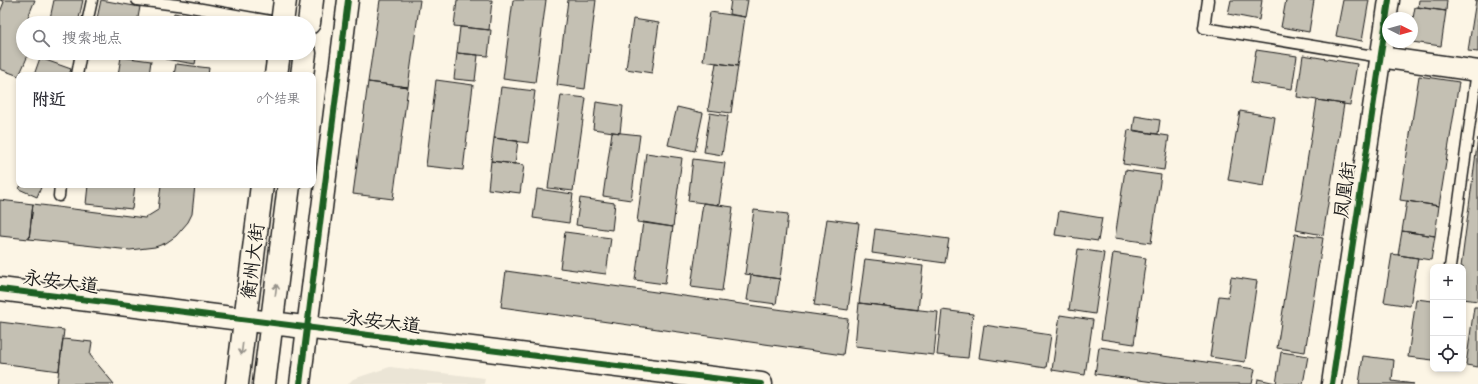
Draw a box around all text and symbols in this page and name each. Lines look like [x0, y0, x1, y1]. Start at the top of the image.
north arrow [1382, 12, 1418, 48]
search box [16, 16, 316, 60]
icon: search [30, 27, 52, 49]
text: 搜索地点 [62, 29, 122, 48]
text: 附近 [32, 89, 66, 110]
text: 0个结果 [255, 91, 300, 107]
street label: 凤凰街 [1329, 160, 1361, 220]
street label: 衡州大街 [236, 222, 270, 300]
map controls [1430, 264, 1466, 372]
button: + [1430, 264, 1466, 300]
street label: 永安大道 [22, 265, 100, 299]
one-way arrow [272, 284, 280, 297]
button: − [1430, 300, 1466, 336]
street label: 永安大道 [344, 305, 422, 339]
button: locate [1430, 336, 1466, 372]
one-way arrow [238, 342, 246, 355]

